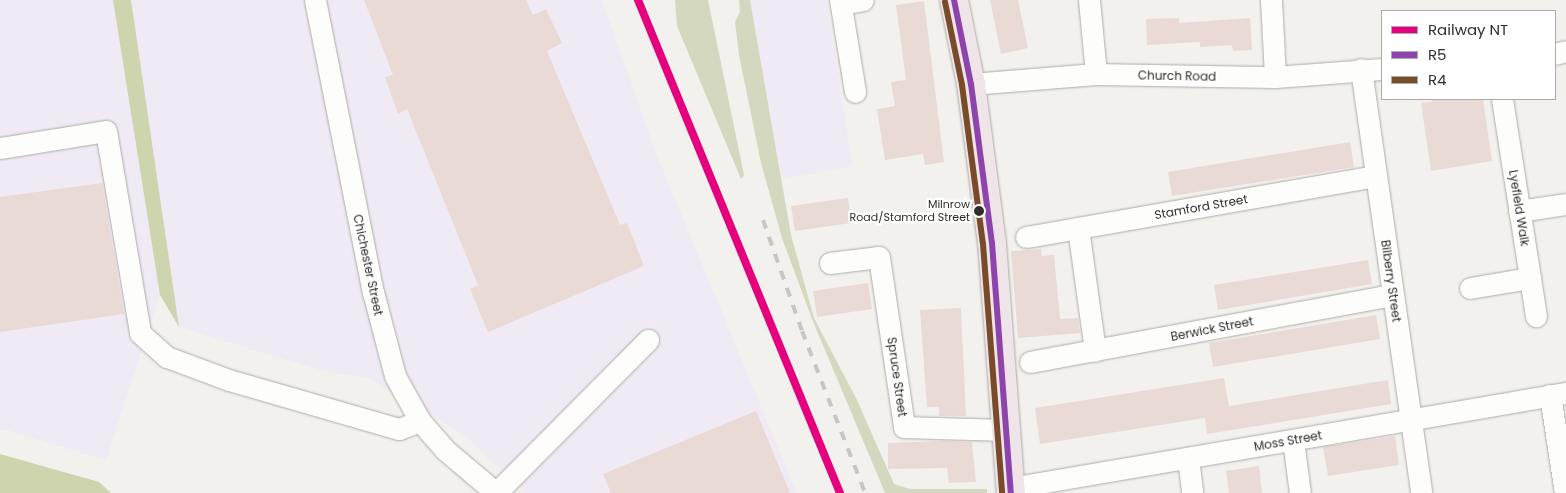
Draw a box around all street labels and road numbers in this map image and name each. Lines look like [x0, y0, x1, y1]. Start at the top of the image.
street label: Church Road [1138, 68, 1216, 84]
street label: Lyefield Walk [1506, 169, 1532, 247]
street label: Stamford Street [1153, 192, 1249, 222]
street label: Chichester Street [350, 213, 386, 317]
street label: Bilberry Street [1378, 239, 1404, 323]
street label: Berwick Street [1169, 314, 1255, 344]
street label: Spruce Street [884, 336, 910, 418]
street label: Moss Street [1253, 428, 1323, 454]

